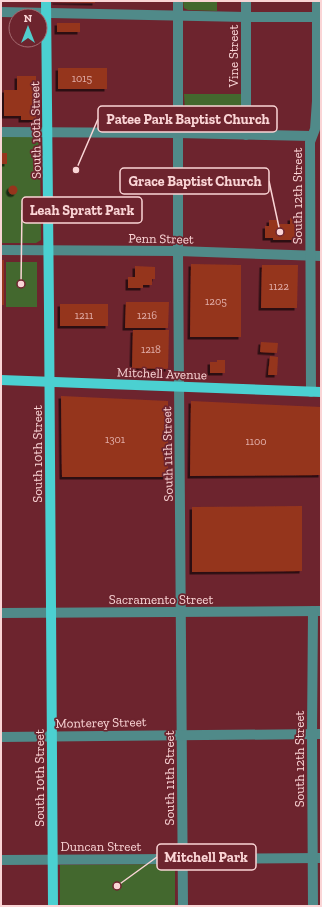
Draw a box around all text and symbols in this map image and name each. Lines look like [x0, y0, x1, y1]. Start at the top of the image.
north arrow [8, 8, 48, 48]
text: N [24, 12, 33, 25]
street label: Vine Street [226, 25, 241, 88]
house number: 1015 [72, 72, 93, 85]
street label: South 10th Street [27, 81, 44, 179]
callout: Patee Park Baptist Church [98, 106, 277, 132]
text: Patee Park Baptist Church [106, 111, 270, 128]
street label: South 12th Street [290, 147, 305, 244]
callout: Grace Baptist Church [120, 168, 269, 194]
text: Grace Baptist Church [128, 173, 262, 190]
callout: Leah Spratt Park [22, 197, 142, 223]
text: Leah Spratt Park [30, 202, 134, 219]
street label: Penn Street [128, 230, 194, 247]
house number: 1122 [269, 280, 289, 293]
house number: 1205 [205, 295, 227, 308]
house number: 1211 [75, 309, 94, 322]
house number: 1216 [137, 309, 157, 322]
house number: 1218 [141, 343, 161, 356]
street label: Mitchell Avenue [117, 364, 207, 383]
street label: South 10th Street [30, 405, 45, 503]
street label: South 11th Street [159, 406, 176, 502]
house number: 1301 [105, 433, 126, 446]
house number: 1100 [245, 435, 267, 448]
street label: Sacramento Street [109, 592, 213, 607]
street label: South 12th Street [292, 710, 307, 807]
street label: Monterey Street [55, 714, 147, 731]
street label: South 10th Street [32, 729, 47, 827]
street label: South 11th Street [162, 730, 177, 826]
street label: Duncan Street [61, 839, 142, 854]
callout: Mitchell Park [157, 844, 256, 870]
text: Mitchell Park [164, 849, 248, 866]

